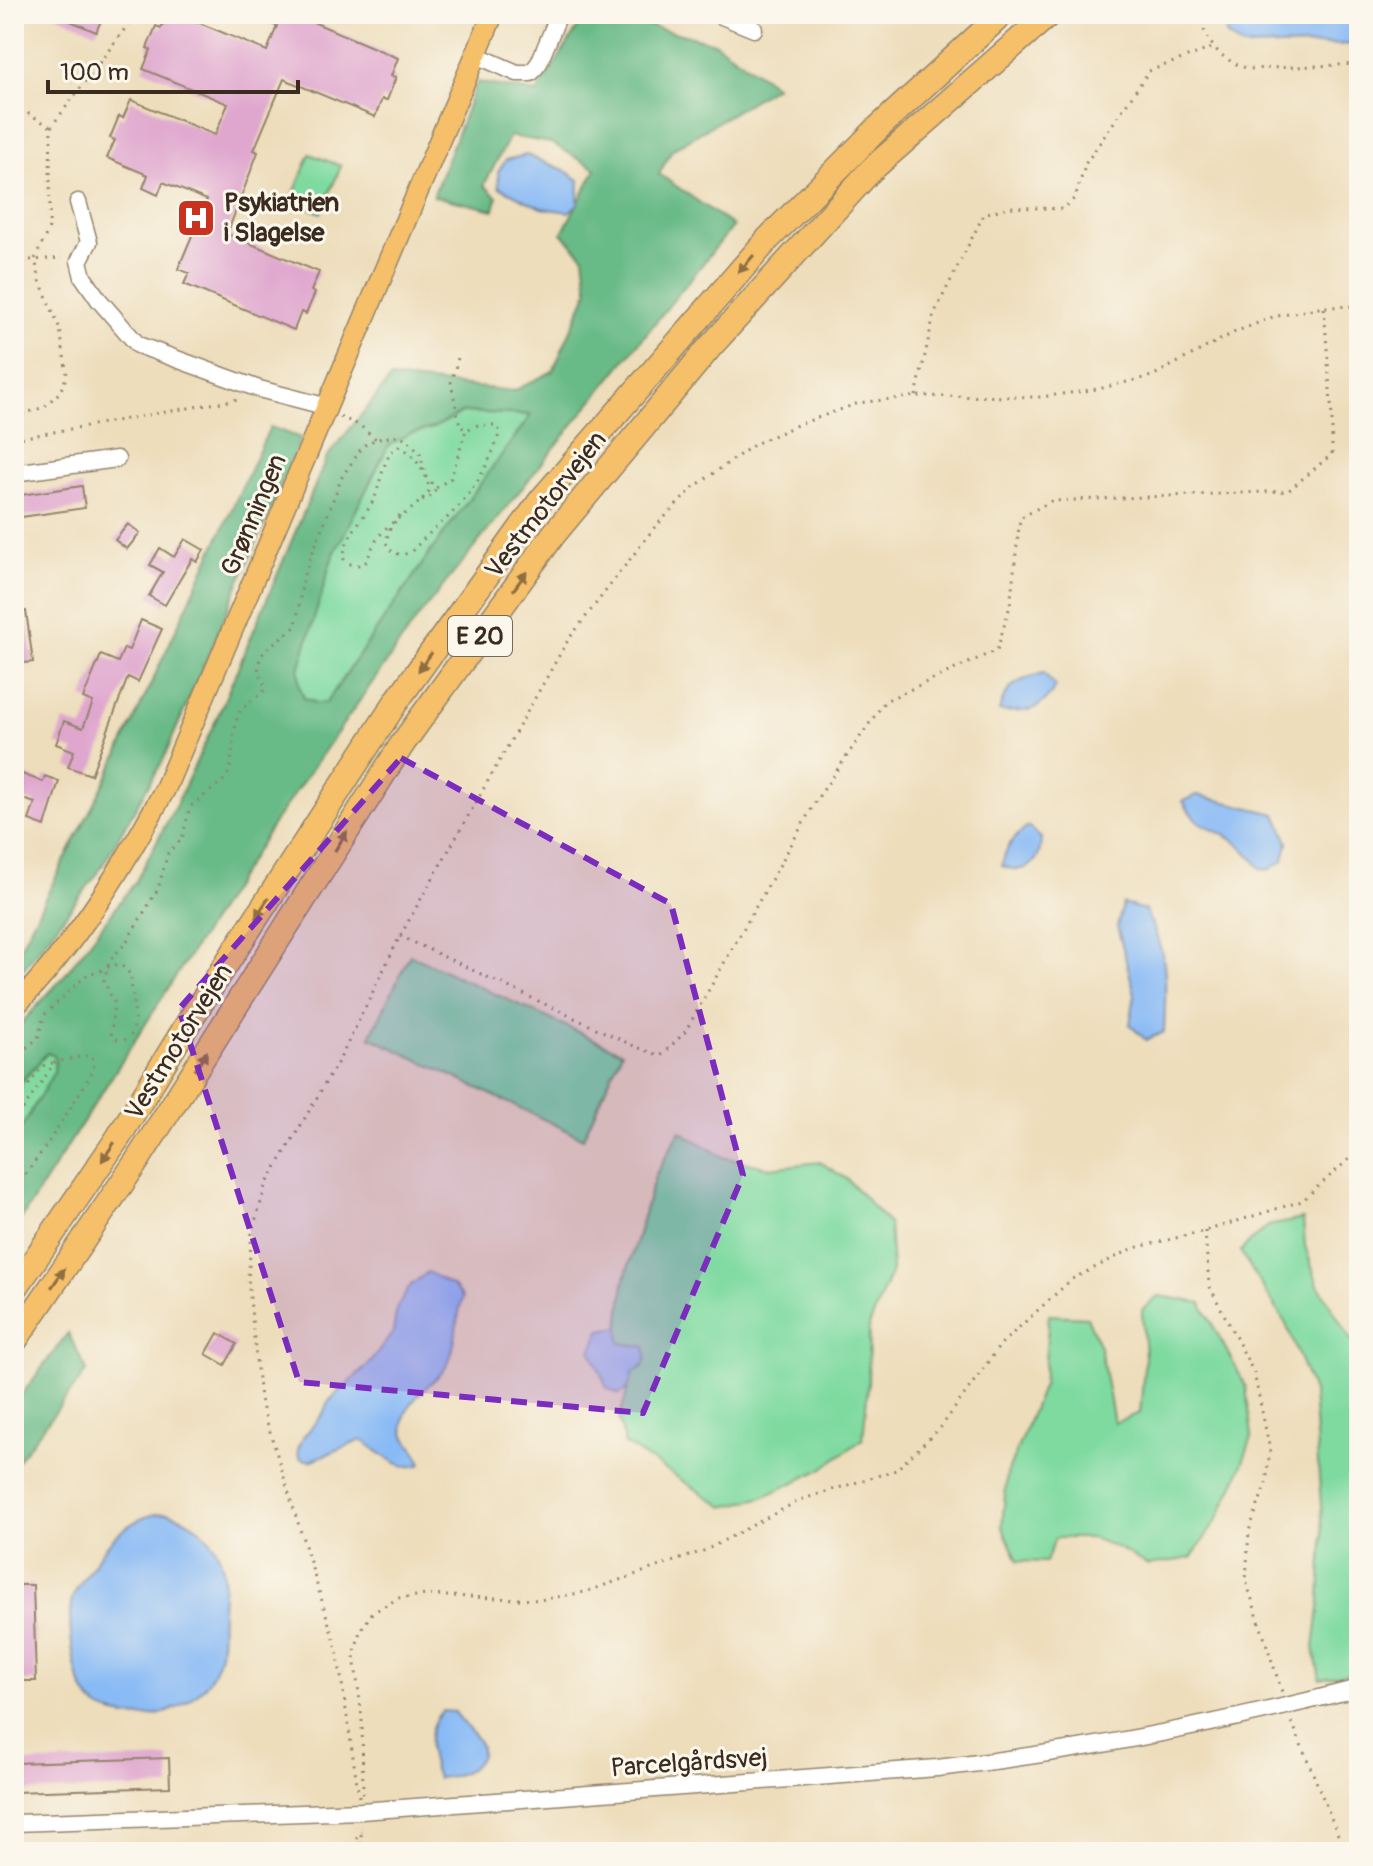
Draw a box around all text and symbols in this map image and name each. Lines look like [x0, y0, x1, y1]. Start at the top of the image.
scale bar [48, 44, 298, 94]
text: 100 m [60, 58, 129, 87]
place label: Psykiatrien i Slagelse [224, 187, 340, 249]
hospital icon: Psykiatrien i Slagelse [175, 197, 217, 239]
one-way arrow [738, 253, 755, 273]
street label: Vestmotorvejen [478, 425, 614, 585]
street label: Grønningen [214, 449, 294, 581]
one-way arrow [512, 571, 527, 592]
road number: E 20 [448, 616, 512, 656]
one-way arrow [417, 651, 433, 672]
one-way arrow [333, 830, 347, 852]
one-way arrow [255, 897, 270, 919]
street label: Vestmotorvejen [118, 958, 240, 1126]
one-way arrow [193, 1050, 208, 1071]
one-way arrow [101, 1141, 116, 1162]
one-way arrow [50, 1267, 65, 1288]
street label: Parcelgårdsvej [610, 1742, 768, 1784]

